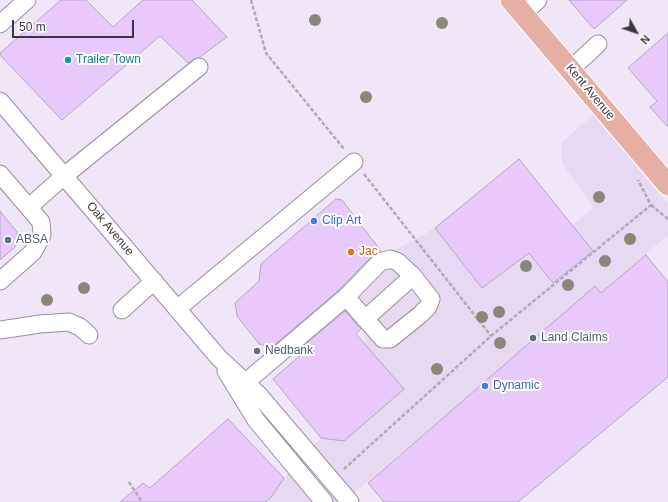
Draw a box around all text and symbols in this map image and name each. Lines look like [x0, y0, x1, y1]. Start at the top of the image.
scale bar [14, 12, 136, 38]
north arrow [616, 12, 656, 52]
text: 50 m [19, 20, 46, 34]
text: N [638, 33, 652, 47]
place label: Trailer Town [76, 53, 141, 67]
marker: Trailer Town [63, 55, 73, 65]
street label: Kent Avenue [562, 61, 618, 123]
street label: Oak Avenue [83, 199, 137, 259]
place label: Clip Art [322, 214, 361, 228]
marker: Clip Art [309, 216, 319, 226]
place label: ABSA [16, 233, 48, 247]
marker: ABSA [3, 235, 13, 245]
place label: Jac [359, 245, 378, 259]
marker: Jac [346, 247, 356, 257]
place label: Land Claims [541, 331, 608, 345]
marker: Land Claims [528, 333, 538, 343]
place label: Nedbank [265, 344, 313, 358]
marker: Nedbank [252, 346, 262, 356]
place label: Dynamic [493, 379, 540, 393]
marker: Dynamic [480, 381, 490, 391]

